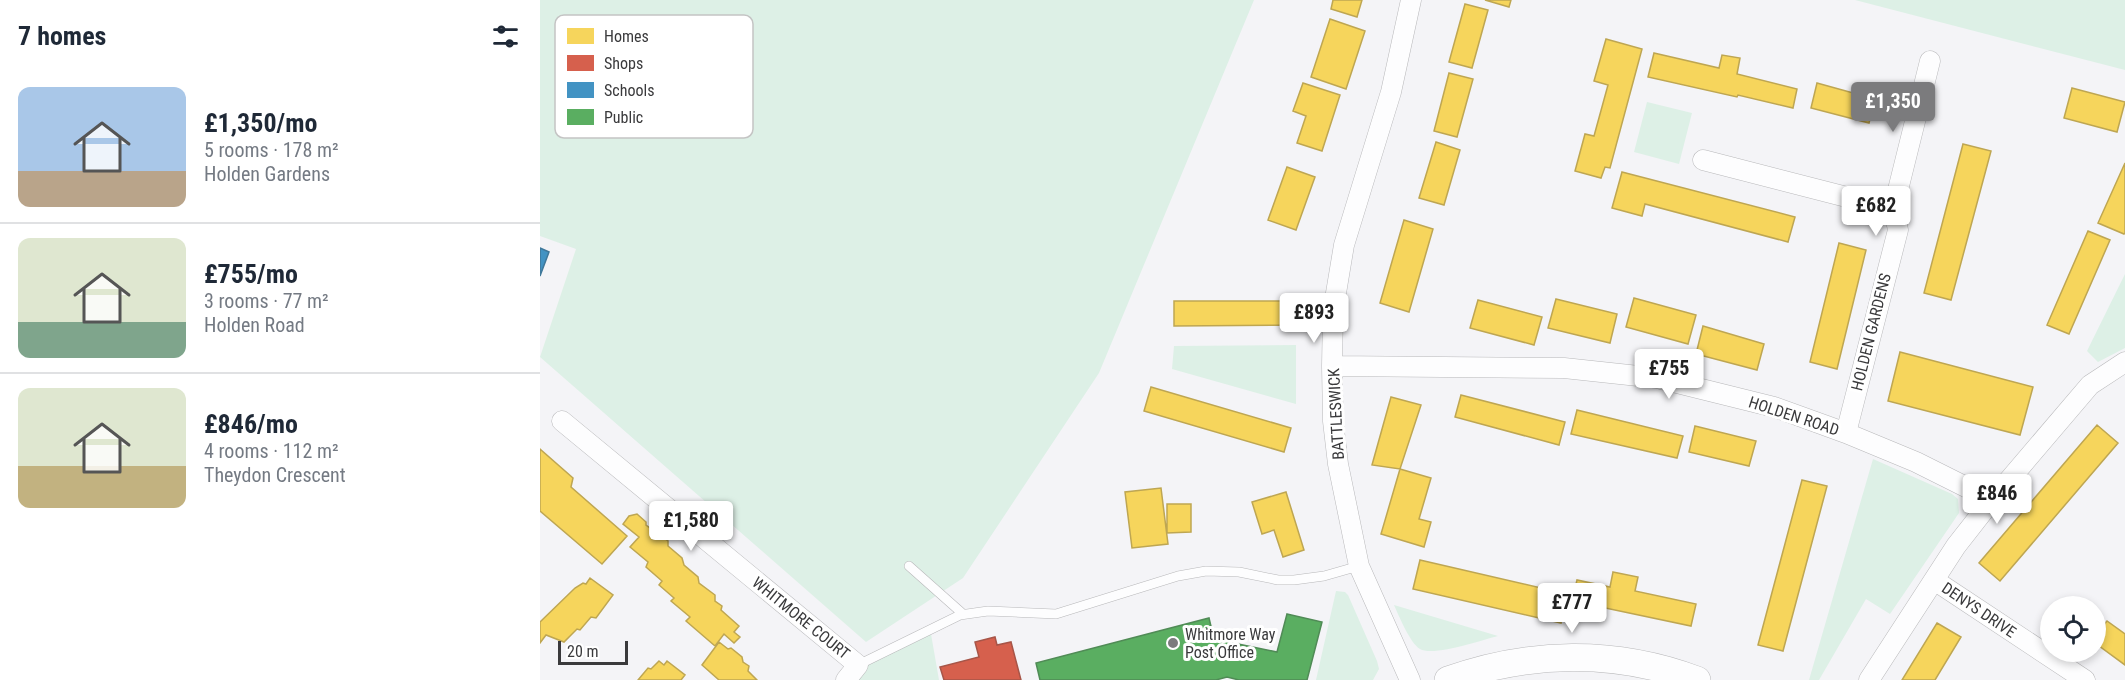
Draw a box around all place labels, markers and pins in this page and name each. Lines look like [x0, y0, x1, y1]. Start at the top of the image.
pin: £1,350 [1844, 82, 1942, 133]
pin: £682 [1840, 186, 1912, 237]
pin: £893 [1278, 293, 1350, 344]
pin: £755 [1633, 349, 1705, 400]
pin: £846 [1961, 474, 2033, 525]
pin: £1,580 [642, 501, 740, 552]
pin: £777 [1536, 583, 1608, 634]
place label: Whitmore Way Post Office [1185, 625, 1276, 662]
marker: Whitmore Way Post Office [1166, 636, 1180, 650]

